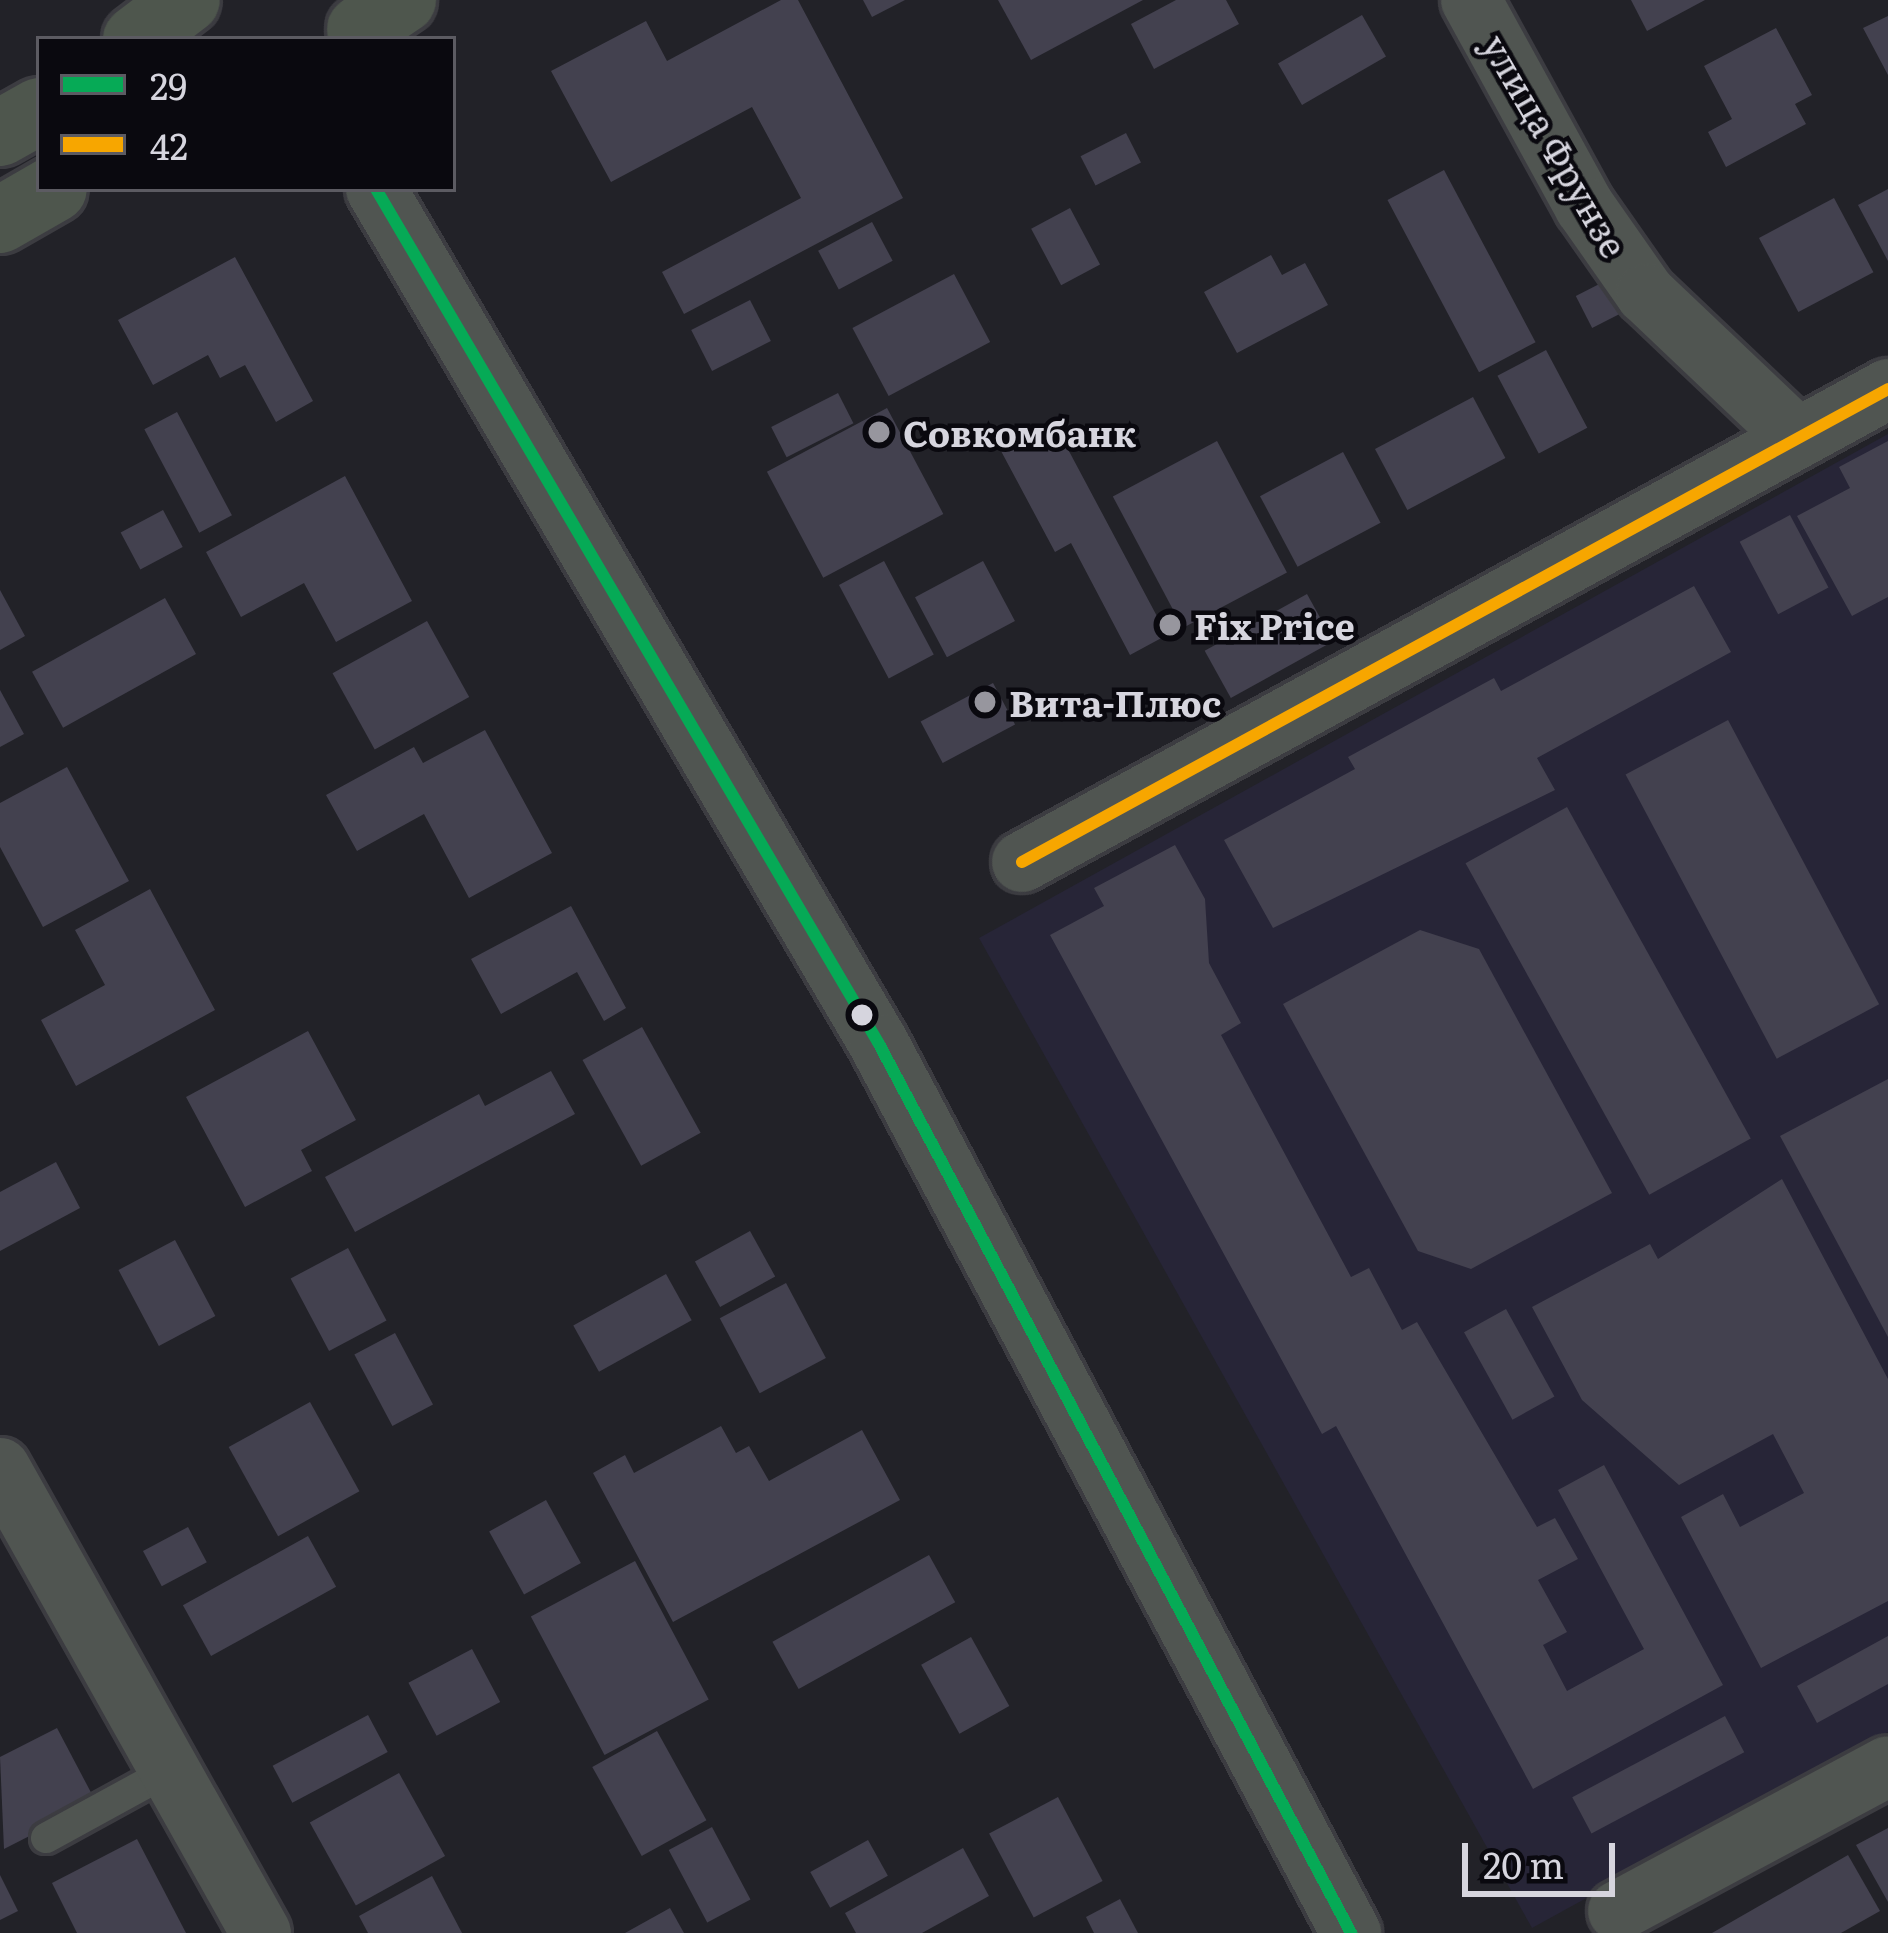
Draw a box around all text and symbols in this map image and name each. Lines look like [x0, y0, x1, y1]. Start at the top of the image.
street label: улица Фрунзе [1475, 26, 1637, 264]
legend [36, 36, 456, 192]
text: 29 [150, 58, 187, 111]
text: 42 [150, 118, 188, 171]
place label: Совкомбанк [903, 410, 1136, 454]
marker: Совкомбанк [866, 419, 892, 445]
place label: Fix Price [1194, 603, 1355, 647]
marker: Fix Price [1157, 612, 1183, 638]
place label: Вита-Плюс [1009, 680, 1221, 724]
marker: Вита-Плюс [972, 689, 998, 715]
unlabelled marker [851, 1004, 873, 1026]
scale bar [1468, 1819, 1621, 1893]
text: 20 m [1483, 1837, 1564, 1890]

